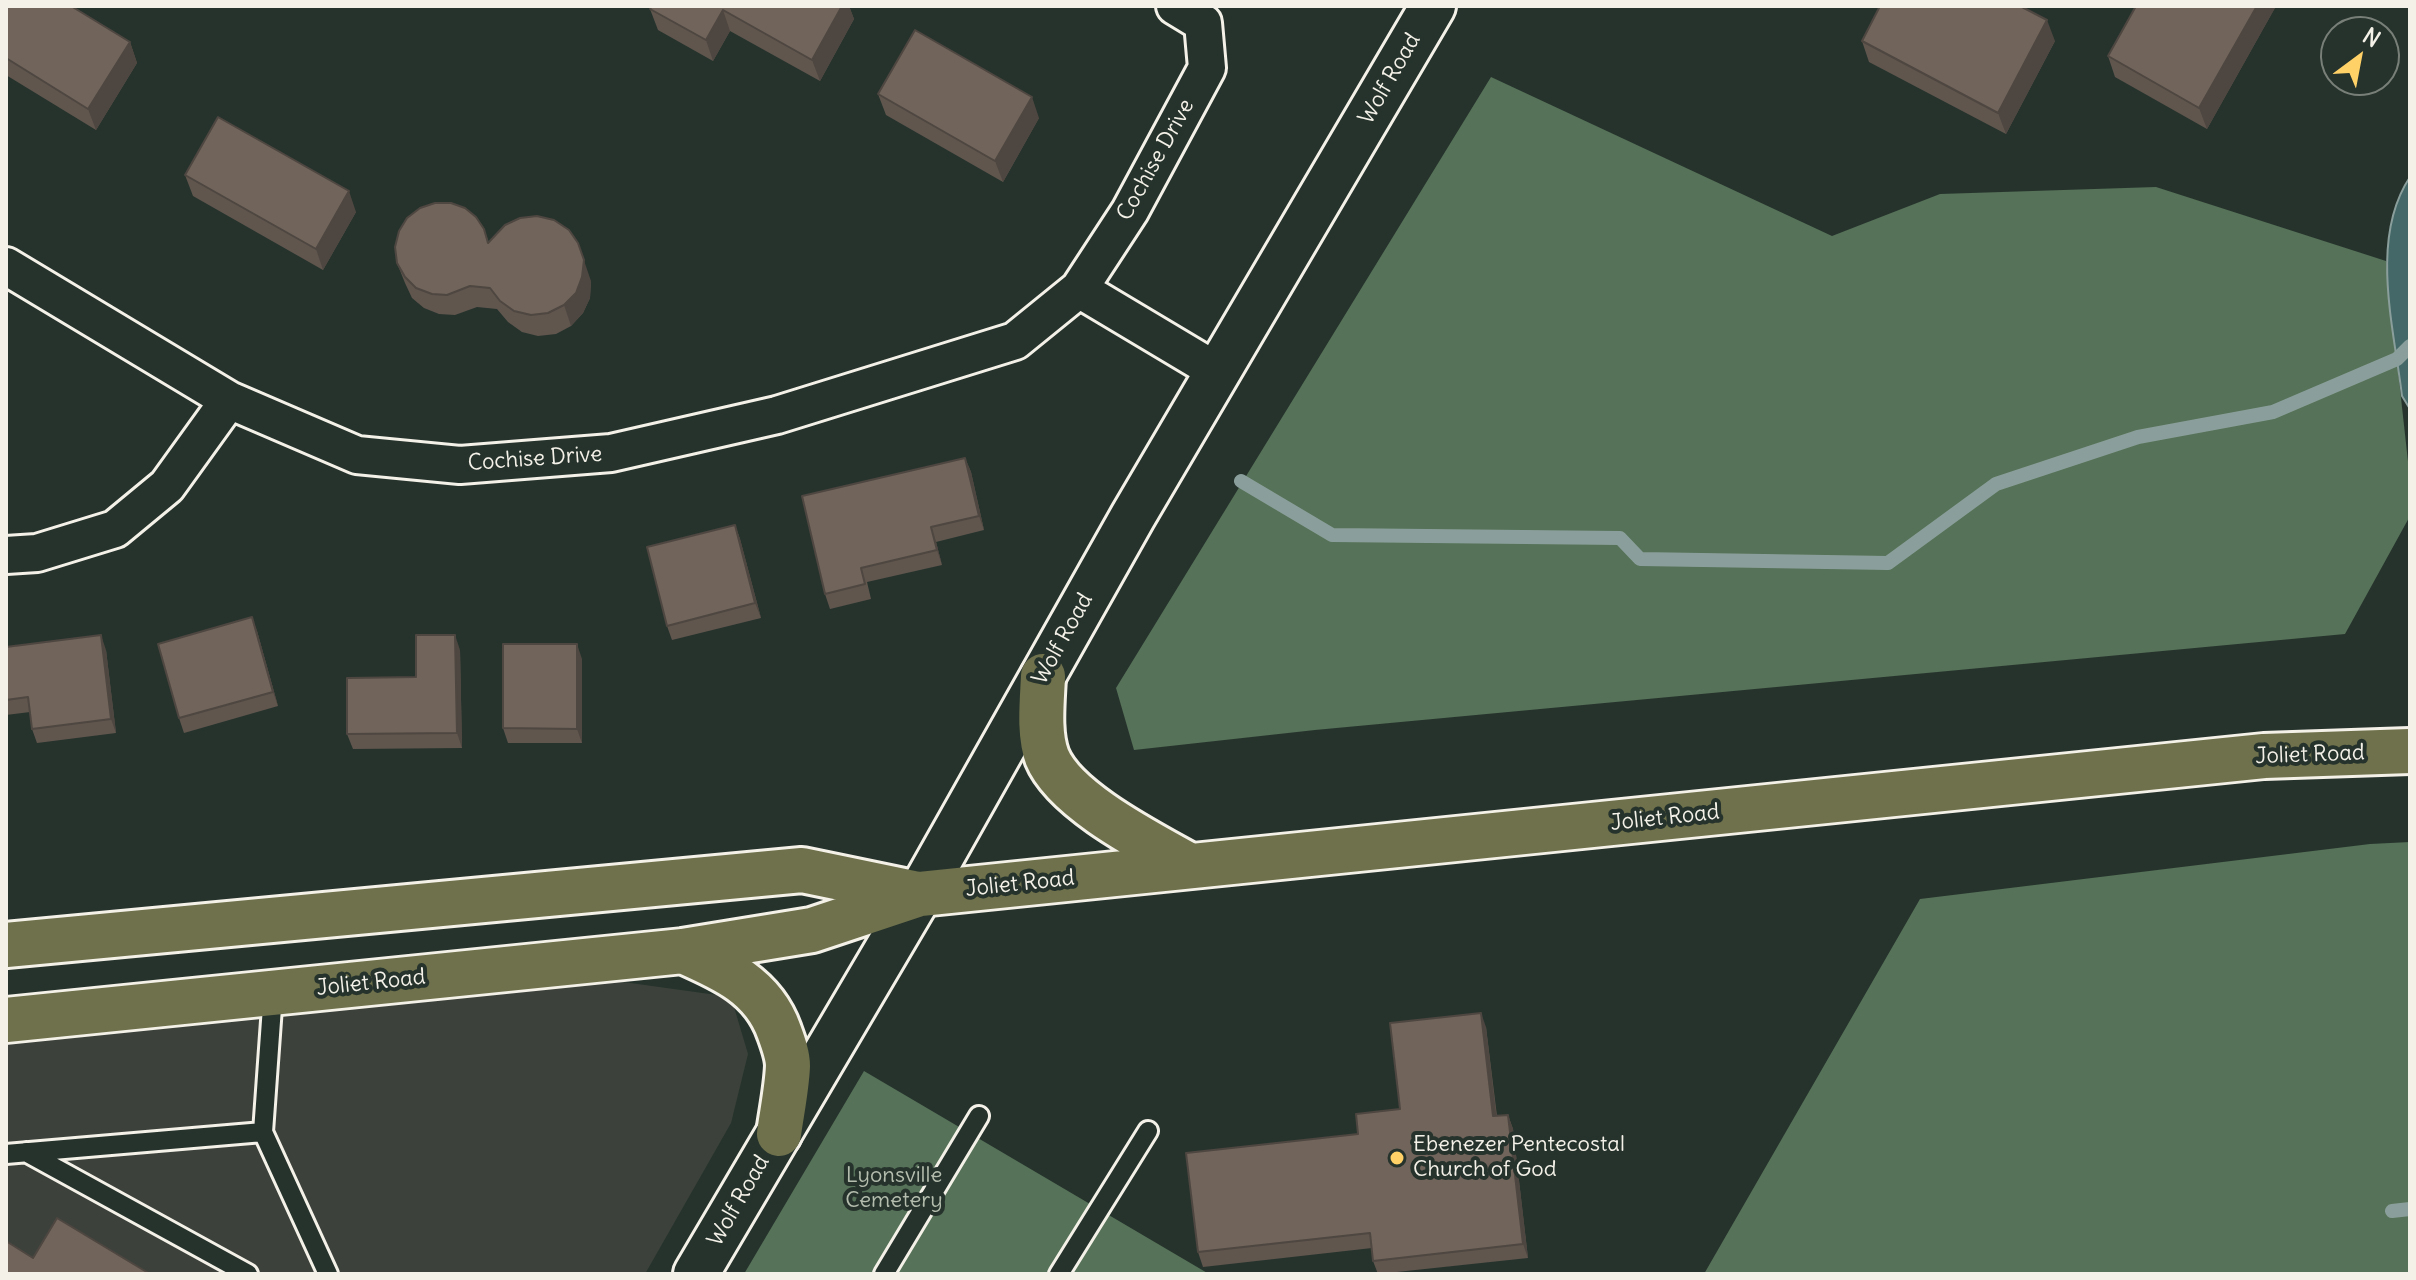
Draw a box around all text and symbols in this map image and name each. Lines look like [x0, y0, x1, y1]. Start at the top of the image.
north arrow [2320, 16, 2400, 96]
text: N [2358, 21, 2386, 53]
street label: Wolf Road [1353, 29, 1427, 129]
street label: Cochise Drive [1112, 95, 1200, 225]
street label: Cochise Drive [467, 441, 603, 477]
street label: Wolf Road [1027, 589, 1099, 689]
street label: Joliet Road [2255, 740, 2365, 770]
street label: Joliet Road [1609, 799, 1721, 837]
street label: Joliet Road [964, 865, 1076, 903]
street label: Joliet Road [315, 964, 427, 1002]
place label: Ebenezer Pentecostal Church of God [1413, 1132, 1625, 1184]
marker: Ebenezer Pentecostal Church of God [1388, 1149, 1406, 1167]
street label: Wolf Road [702, 1151, 776, 1251]
park label: Lyonsville Cemetery [845, 1163, 943, 1214]

